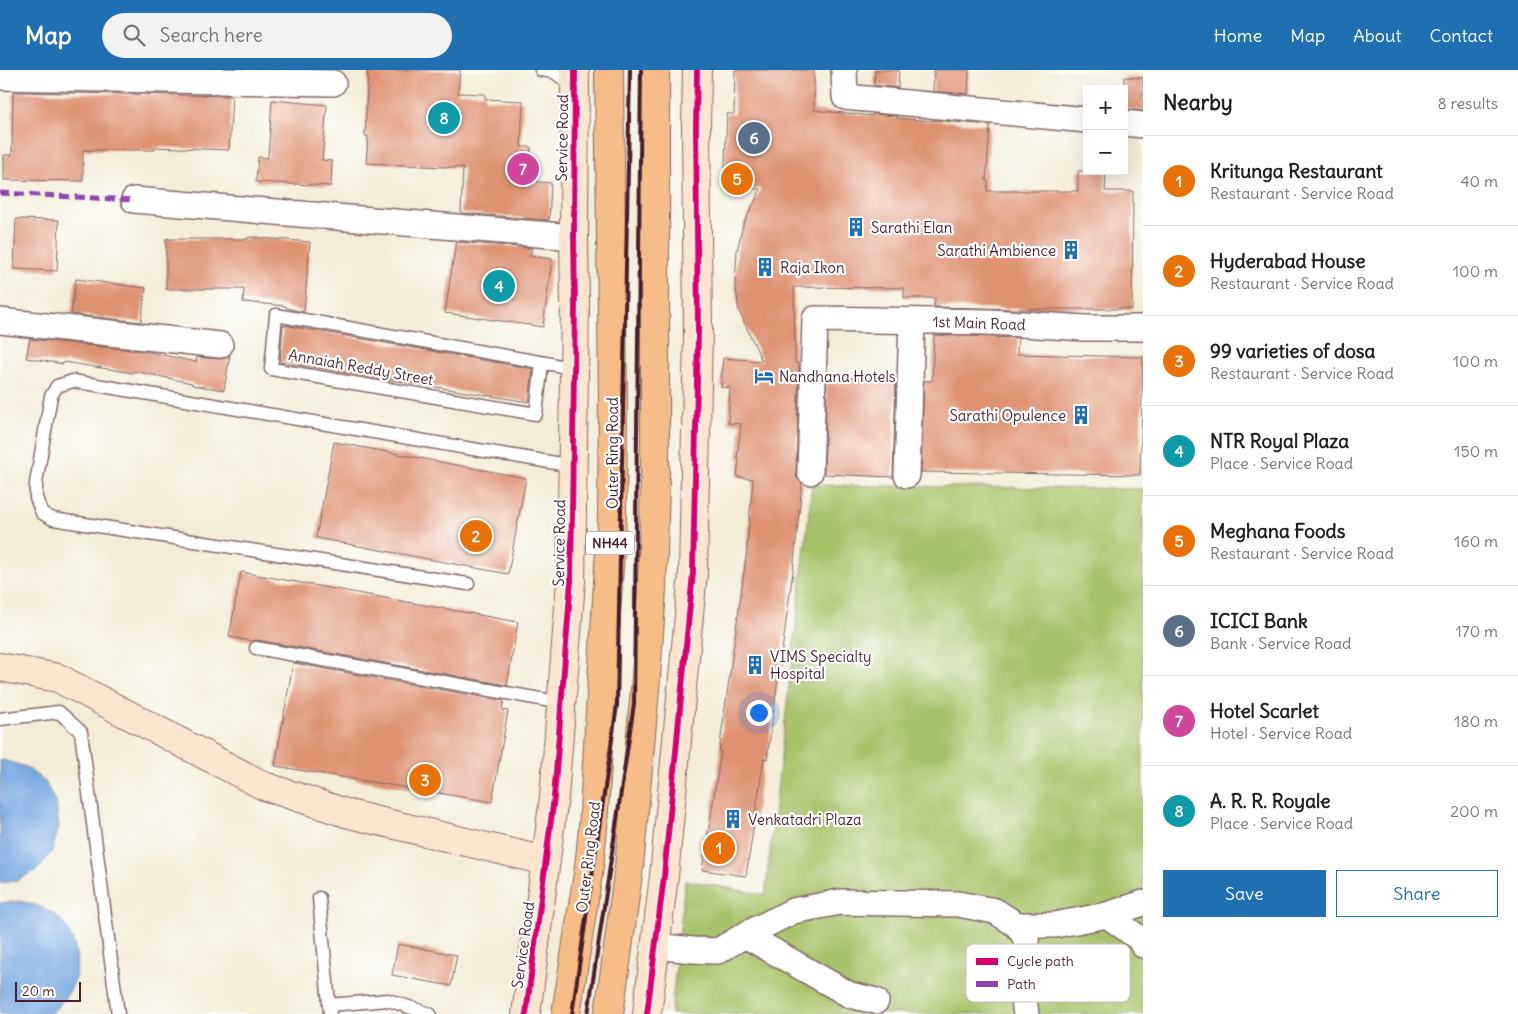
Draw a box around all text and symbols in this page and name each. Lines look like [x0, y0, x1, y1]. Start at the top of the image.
search box [102, 13, 452, 58]
text: Map [25, 20, 72, 50]
icon: search [120, 21, 148, 49]
text: Search here [160, 23, 263, 47]
text: Home [1214, 24, 1262, 47]
text: Map [1290, 24, 1325, 47]
text: About [1353, 24, 1401, 47]
text: Contact [1429, 24, 1493, 47]
map controls [1083, 85, 1128, 175]
button: + [1083, 85, 1128, 130]
text: Nearby [1163, 89, 1233, 116]
text: 8 results [1437, 93, 1498, 113]
street label: Service Road [552, 94, 572, 182]
pin: 8 [428, 99, 460, 137]
pin: 6 [738, 119, 770, 157]
button: − [1083, 130, 1128, 175]
pin: 7 [507, 150, 539, 188]
text: Kritunga Restaurant [1210, 159, 1383, 183]
pin: 5 [721, 160, 753, 198]
text: 1 [1176, 171, 1182, 191]
text: 40 m [1460, 171, 1498, 191]
text: Restaurant · Service Road [1210, 183, 1394, 203]
building icon: Sarathi Elan [845, 216, 867, 238]
place label: Sarathi Elan [871, 218, 953, 237]
building icon: Sarathi Ambience [1060, 239, 1082, 261]
place label: Sarathi Ambience [937, 241, 1056, 260]
text: Hyderabad House [1210, 249, 1365, 273]
building icon: Raja Ikon [754, 256, 776, 278]
place label: Raja Ikon [780, 258, 845, 277]
text: 2 [1175, 261, 1183, 281]
text: 100 m [1453, 261, 1498, 281]
pin: 4 [483, 267, 515, 305]
text: Restaurant · Service Road [1210, 273, 1394, 293]
street label: 1st Main Road [932, 312, 1026, 334]
text: 99 varieties of dosa [1210, 339, 1375, 363]
street label: Annaiah Reddy Street [287, 345, 435, 389]
text: 3 [1174, 351, 1184, 371]
text: 100 m [1453, 351, 1498, 371]
text: Restaurant · Service Road [1210, 363, 1394, 383]
hotel icon: Nandhana Hotels [753, 365, 775, 387]
place label: Nandhana Hotels [779, 367, 896, 386]
street label: Outer Ring Road [603, 397, 622, 509]
building icon: Sarathi Opulence [1070, 404, 1092, 426]
place label: Sarathi Opulence [949, 406, 1066, 425]
text: NTR Royal Plaza [1210, 429, 1349, 453]
text: 4 [1174, 441, 1184, 461]
text: 150 m [1454, 441, 1498, 461]
text: Place · Service Road [1210, 453, 1353, 473]
street label: Service Road [549, 499, 569, 587]
pin: 2 [460, 517, 492, 555]
text: Meghana Foods [1210, 519, 1345, 543]
text: 5 [1174, 531, 1184, 551]
text: 160 m [1454, 531, 1498, 551]
road number: NH44 [586, 532, 634, 554]
text: Restaurant · Service Road [1210, 543, 1394, 563]
text: ICICI Bank [1210, 609, 1308, 633]
text: 6 [1174, 621, 1184, 641]
text: 170 m [1455, 621, 1498, 641]
text: Bank · Service Road [1210, 633, 1351, 653]
place label: VIMS Specialty Hospital [770, 647, 871, 683]
building icon: VIMS Specialty Hospital [744, 654, 766, 676]
text: Hotel Scarlet [1210, 699, 1319, 723]
your location [746, 700, 772, 726]
text: 7 [1175, 711, 1183, 731]
text: 180 m [1454, 711, 1498, 731]
text: Hotel · Service Road [1210, 723, 1352, 743]
pin: 3 [409, 761, 441, 799]
text: A. R. R. Royale [1210, 789, 1330, 813]
street label: Outer Ring Road [572, 800, 604, 914]
text: 8 [1174, 801, 1184, 821]
text: 200 m [1450, 801, 1498, 821]
building icon: Venkatadri Plaza [722, 808, 744, 830]
place label: Venkatadri Plaza [748, 810, 862, 829]
text: Place · Service Road [1210, 813, 1353, 833]
pin: 1 [703, 829, 735, 867]
button: Save [1163, 870, 1326, 917]
button: Share [1336, 870, 1498, 917]
street label: Service Road [508, 900, 539, 990]
legend [966, 944, 1130, 1002]
text: Cycle path [1007, 952, 1074, 970]
text: Path [1007, 975, 1036, 993]
scale bar [15, 979, 81, 1002]
text: 20 m [22, 982, 55, 1000]

